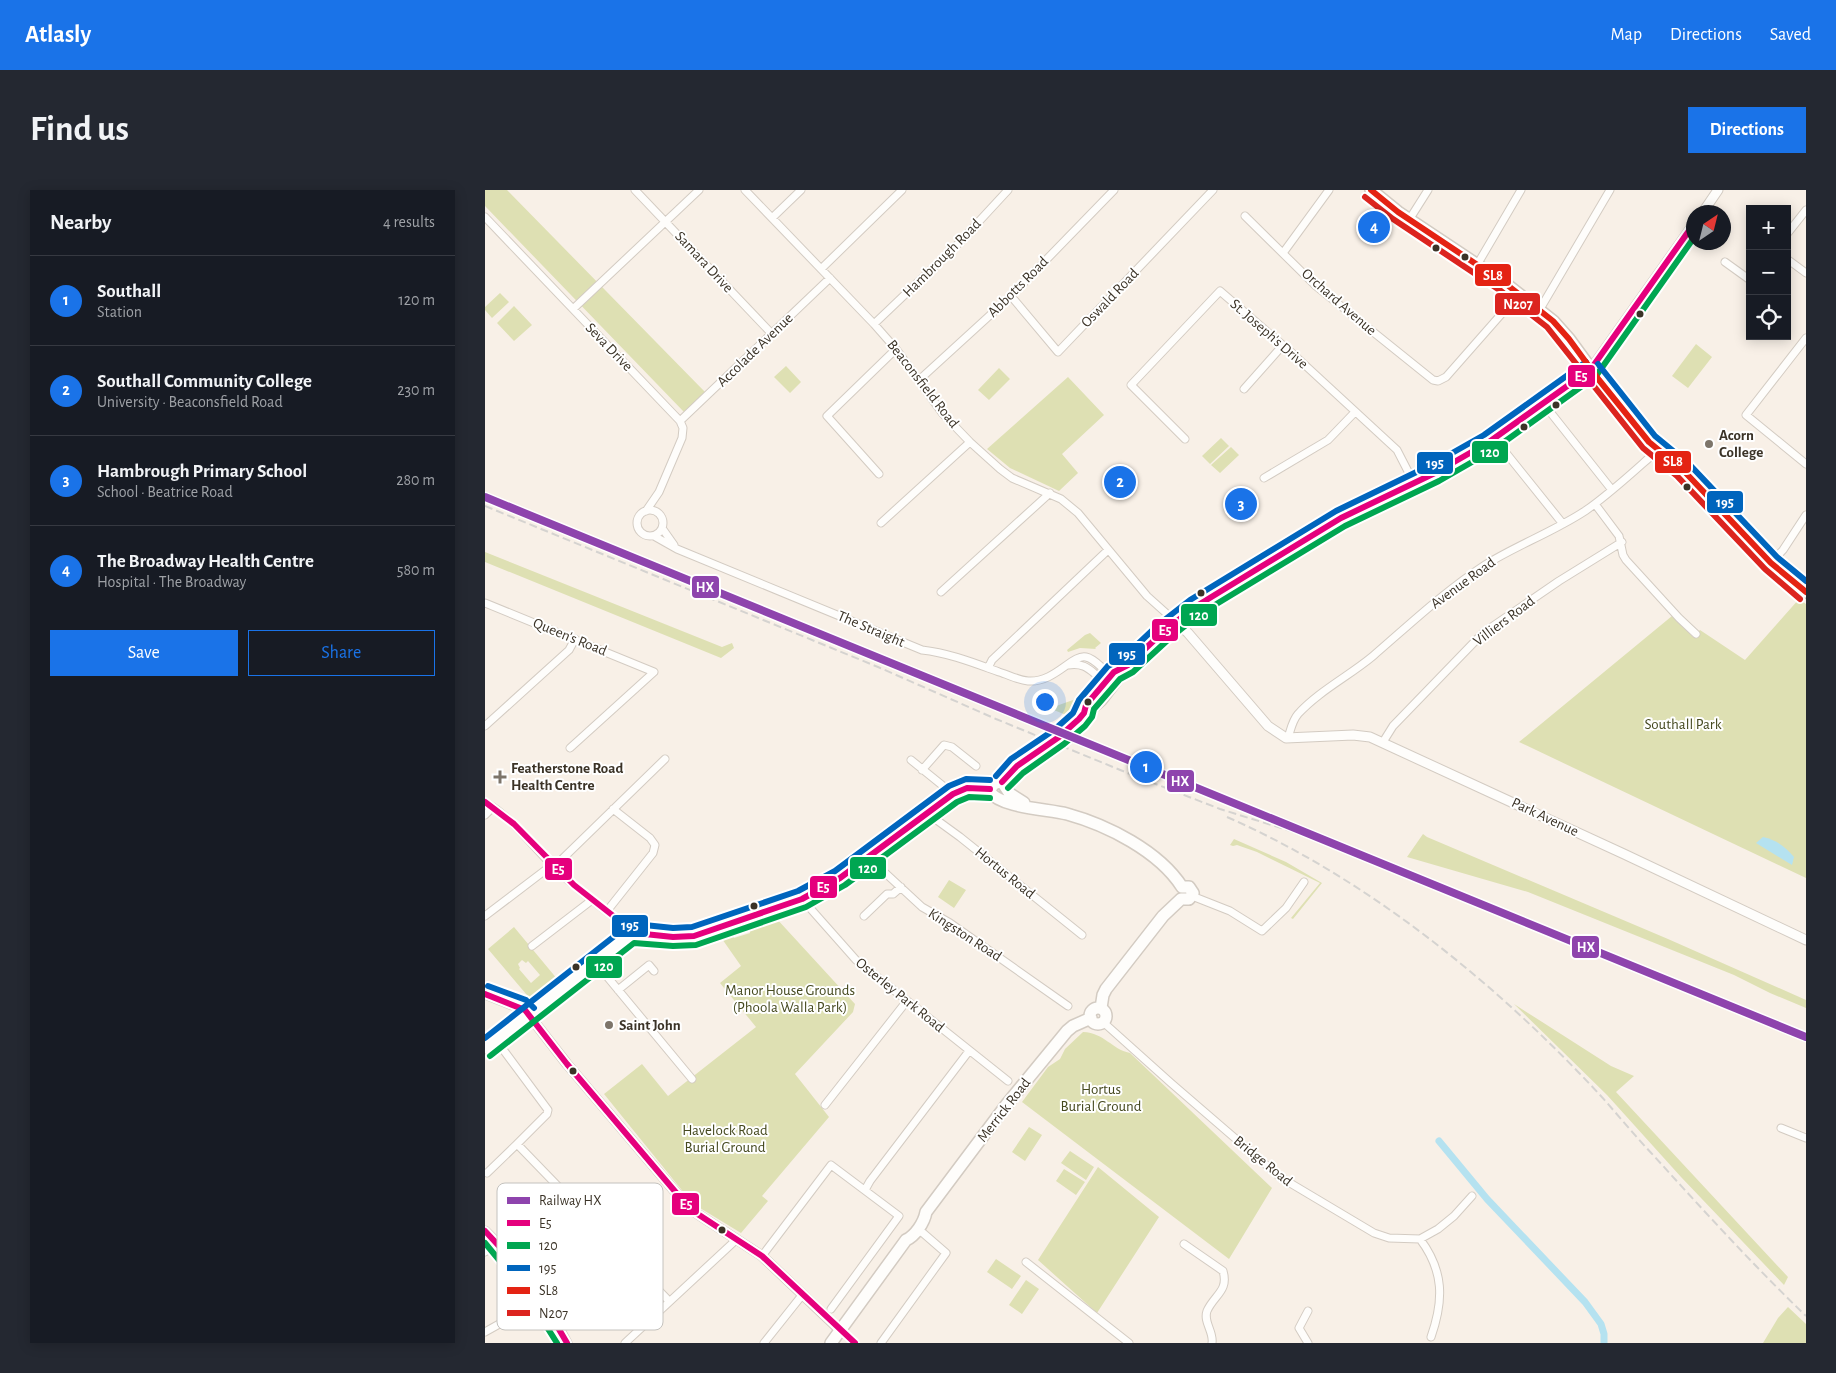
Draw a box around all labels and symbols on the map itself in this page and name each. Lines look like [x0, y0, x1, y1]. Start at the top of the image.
north arrow [1686, 205, 1731, 250]
pin: 4 [1358, 208, 1390, 246]
street label: Hambrough Road [900, 216, 984, 300]
street label: Samara Drive [672, 228, 736, 296]
unlabelled marker [1431, 243, 1441, 253]
unlabelled marker [1460, 252, 1470, 262]
street label: Abbotts Road [985, 254, 1051, 320]
line badge: SL8 [1474, 263, 1512, 287]
street label: Oswald Road [1078, 265, 1142, 330]
street label: Orchard Avenue [1299, 266, 1379, 338]
text: SL8 [1483, 269, 1503, 283]
line badge: N207 [1494, 292, 1541, 316]
street label: St. Joseph's Drive [1227, 296, 1311, 372]
text: N207 [1503, 298, 1533, 312]
unlabelled marker [1635, 309, 1645, 319]
street label: Accolade Avenue [714, 310, 796, 390]
street label: Seva Drive [583, 320, 635, 374]
street label: Beaconsfield Road [884, 337, 962, 431]
line badge: E5 [1567, 364, 1596, 388]
text: E5 [1574, 370, 1588, 384]
unlabelled marker [1551, 400, 1561, 410]
unlabelled marker [1519, 422, 1529, 432]
place label: Acorn College [1719, 428, 1763, 460]
marker: Acorn College [1703, 438, 1715, 450]
line badge: 120 [1471, 440, 1509, 464]
text: 120 [1481, 446, 1499, 460]
line badge: SL8 [1654, 450, 1692, 474]
line badge: 195 [1416, 451, 1454, 475]
text: SL8 [1663, 455, 1683, 469]
text: 195 [1426, 457, 1444, 471]
pin: 2 [1104, 463, 1136, 501]
unlabelled marker [1682, 482, 1692, 492]
pin: 3 [1225, 485, 1257, 523]
line badge: 195 [1706, 490, 1744, 514]
text: 195 [1716, 496, 1734, 510]
street label: Avenue Road [1428, 554, 1498, 611]
line badge: HX [691, 575, 720, 599]
text: HX [696, 581, 715, 595]
unlabelled marker [1196, 588, 1206, 598]
street label: Villiers Road [1470, 593, 1538, 649]
line badge: 120 [1180, 603, 1218, 627]
street label: The Straight [835, 608, 907, 650]
text: 120 [1190, 609, 1208, 623]
street label: Queen's Road [531, 615, 609, 659]
line badge: E5 [1151, 618, 1179, 642]
text: E5 [1158, 624, 1172, 638]
line badge: 195 [1108, 642, 1146, 666]
text: 195 [1118, 648, 1136, 662]
your location [1032, 689, 1058, 715]
unlabelled marker [1083, 697, 1093, 707]
park label: Southall Park [1644, 717, 1722, 732]
pin: 1 [1130, 748, 1162, 786]
place label: Featherstone Road Health Centre [511, 761, 623, 793]
line badge: HX [1166, 769, 1195, 793]
marker: Featherstone Road Health Centre [493, 770, 507, 784]
text: HX [1171, 775, 1190, 789]
street label: Park Avenue [1509, 795, 1581, 839]
street label: Hortus Road [972, 844, 1038, 902]
line badge: 120 [849, 856, 887, 880]
line badge: E5 [544, 857, 573, 881]
text: 120 [859, 862, 877, 876]
text: E5 [551, 863, 565, 877]
line badge: E5 [809, 875, 838, 899]
text: E5 [816, 881, 830, 895]
unlabelled marker [749, 901, 759, 911]
street label: Kingston Road [926, 906, 1005, 964]
line badge: 195 [611, 914, 649, 938]
text: 195 [621, 919, 639, 933]
line badge: HX [1571, 935, 1600, 959]
text: HX [1577, 941, 1596, 955]
line badge: 120 [585, 955, 623, 979]
street label: Osterley Park Road [853, 955, 947, 1035]
text: 120 [595, 960, 613, 974]
unlabelled marker [571, 962, 581, 972]
park label: Manor House Grounds (Phoola Walla Park) [725, 983, 855, 1015]
place label: Saint John [619, 1018, 681, 1033]
marker: Saint John [603, 1019, 615, 1031]
unlabelled marker [568, 1066, 578, 1076]
street label: Merrick Road [974, 1075, 1034, 1145]
park label: Hortus Burial Ground [1060, 1082, 1142, 1114]
park label: Havelock Road Burial Ground [682, 1123, 768, 1155]
street label: Bridge Road [1231, 1133, 1295, 1189]
legend [497, 1183, 663, 1330]
line badge: E5 [671, 1192, 700, 1216]
text: Railway HX [539, 1194, 601, 1208]
text: E5 [679, 1198, 693, 1212]
text: E5 [539, 1217, 552, 1231]
unlabelled marker [717, 1225, 727, 1235]
text: 120 [539, 1239, 558, 1253]
text: 195 [539, 1262, 556, 1276]
text: SL8 [539, 1284, 558, 1298]
text: N207 [539, 1307, 568, 1321]

